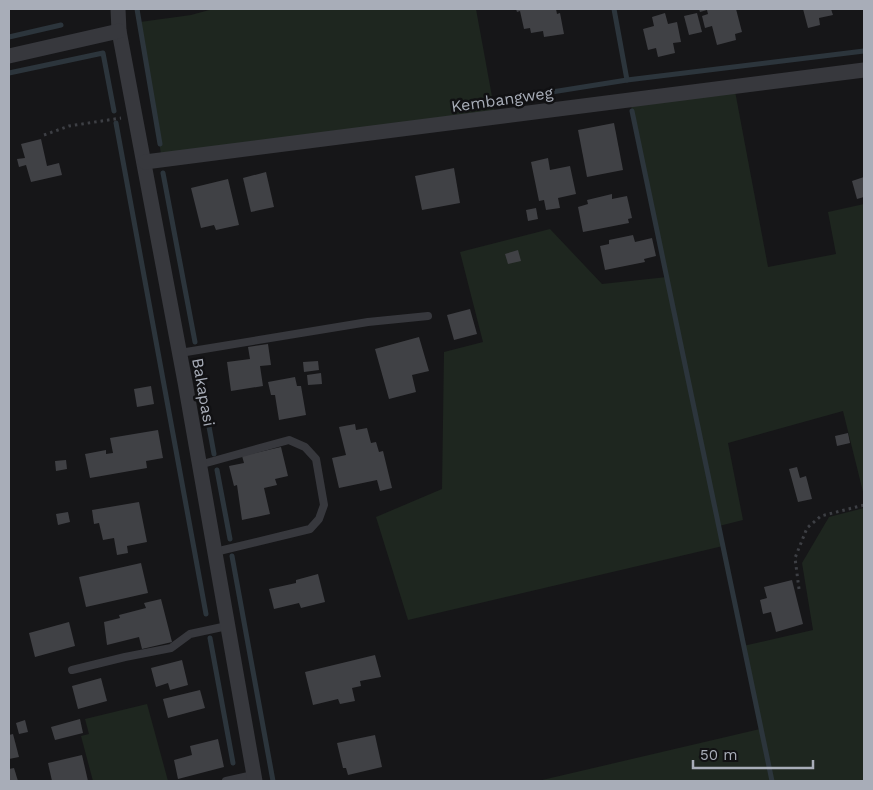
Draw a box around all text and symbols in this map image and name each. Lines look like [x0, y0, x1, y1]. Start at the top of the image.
street label: Kembangweg [450, 83, 555, 116]
street label: Bakapasi [188, 356, 219, 428]
scale bar [693, 738, 813, 770]
text: 50 m [700, 746, 737, 764]

